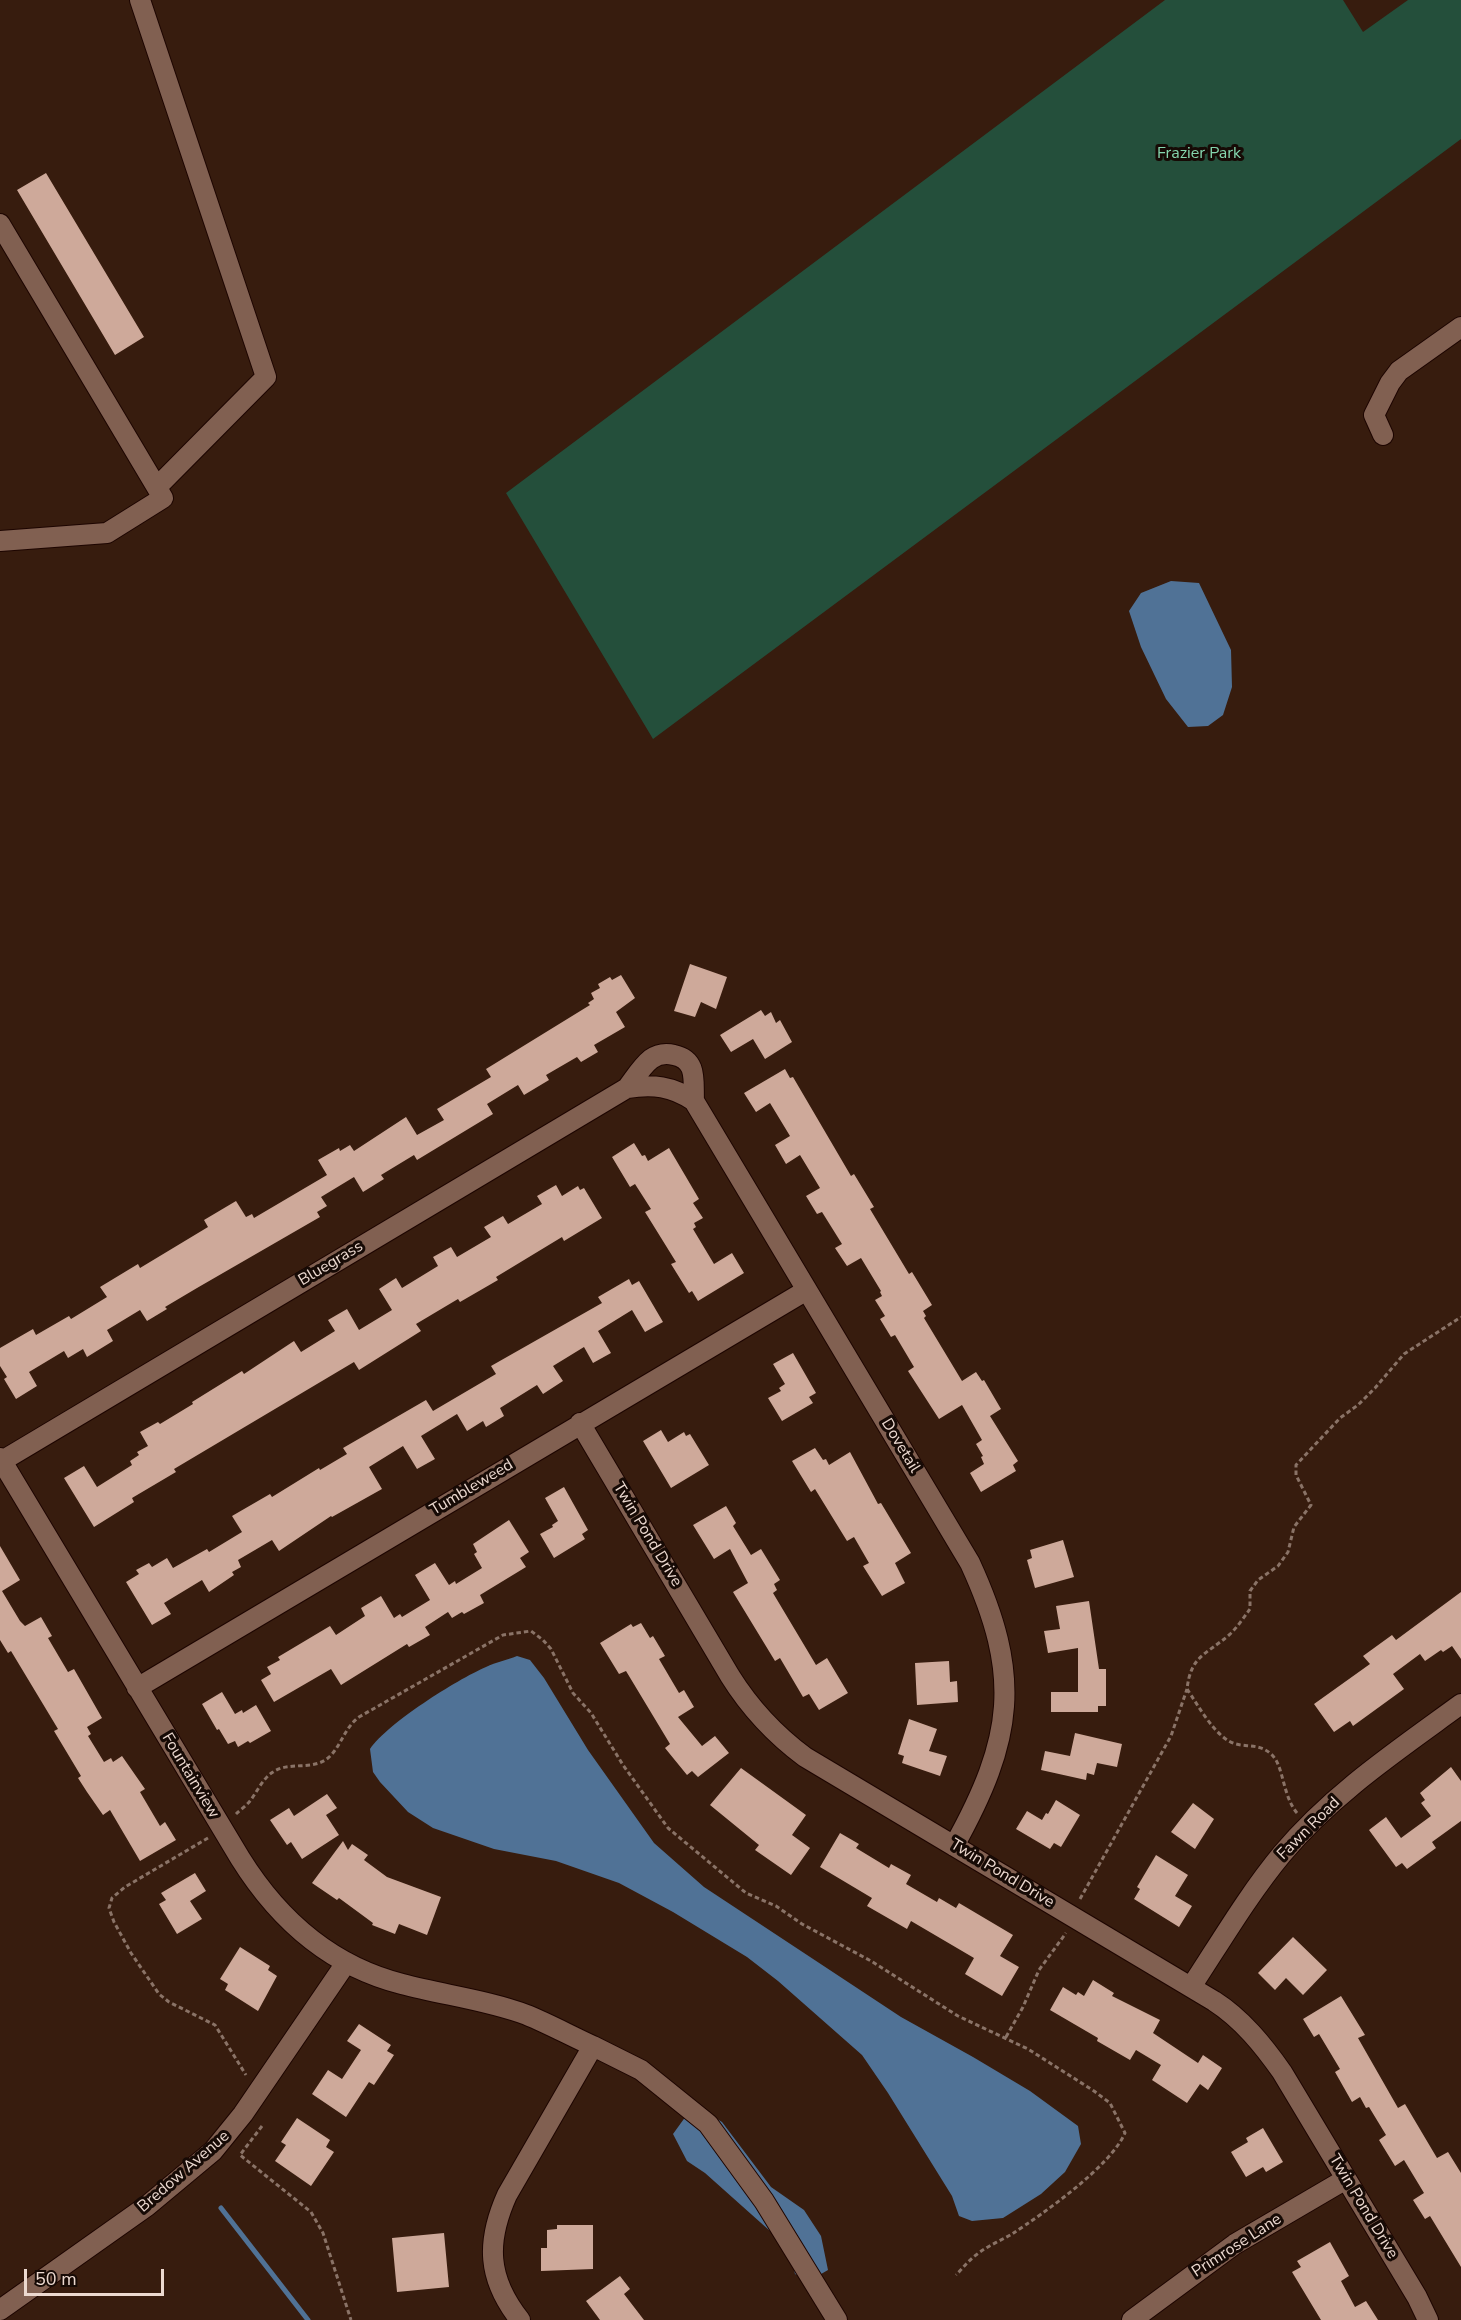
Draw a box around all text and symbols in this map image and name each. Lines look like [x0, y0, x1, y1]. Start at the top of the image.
park label: Frazier Park [1157, 144, 1241, 164]
street label: Bluegrass [295, 1237, 367, 1291]
street label: Dovetail [876, 1415, 924, 1477]
street label: Tumbleweed [427, 1456, 517, 1520]
street label: Twin Pond Drive [608, 1479, 686, 1591]
street label: Fountainview [157, 1730, 223, 1822]
street label: Fawn Road [1274, 1794, 1344, 1864]
street label: Twin Pond Drive [946, 1835, 1058, 1913]
street label: Bredow Avenue [134, 2127, 234, 2217]
street label: Twin Pond Drive [1324, 2151, 1402, 2263]
street label: Primrose Lane [1189, 2210, 1285, 2282]
scale bar [27, 2257, 166, 2295]
text: 50 m [35, 2267, 77, 2291]

